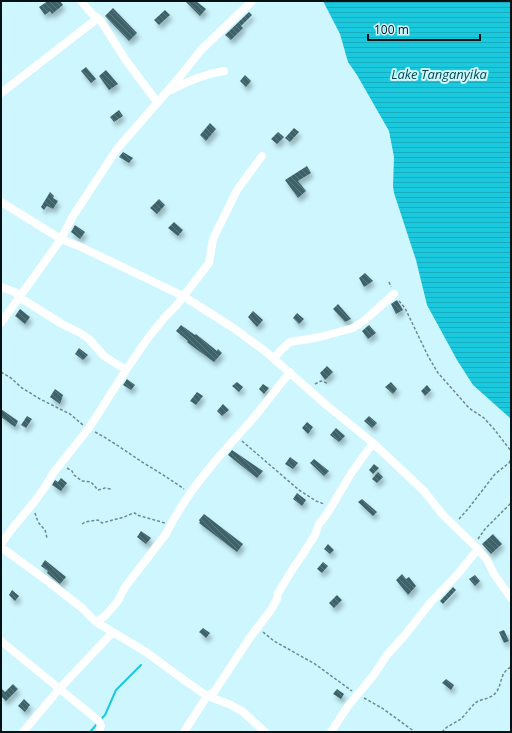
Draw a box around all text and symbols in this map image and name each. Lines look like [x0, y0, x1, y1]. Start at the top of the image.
scale bar [368, 16, 480, 42]
text: 100 m [374, 21, 409, 38]
water label: Lake Tanganyika [391, 65, 487, 83]

